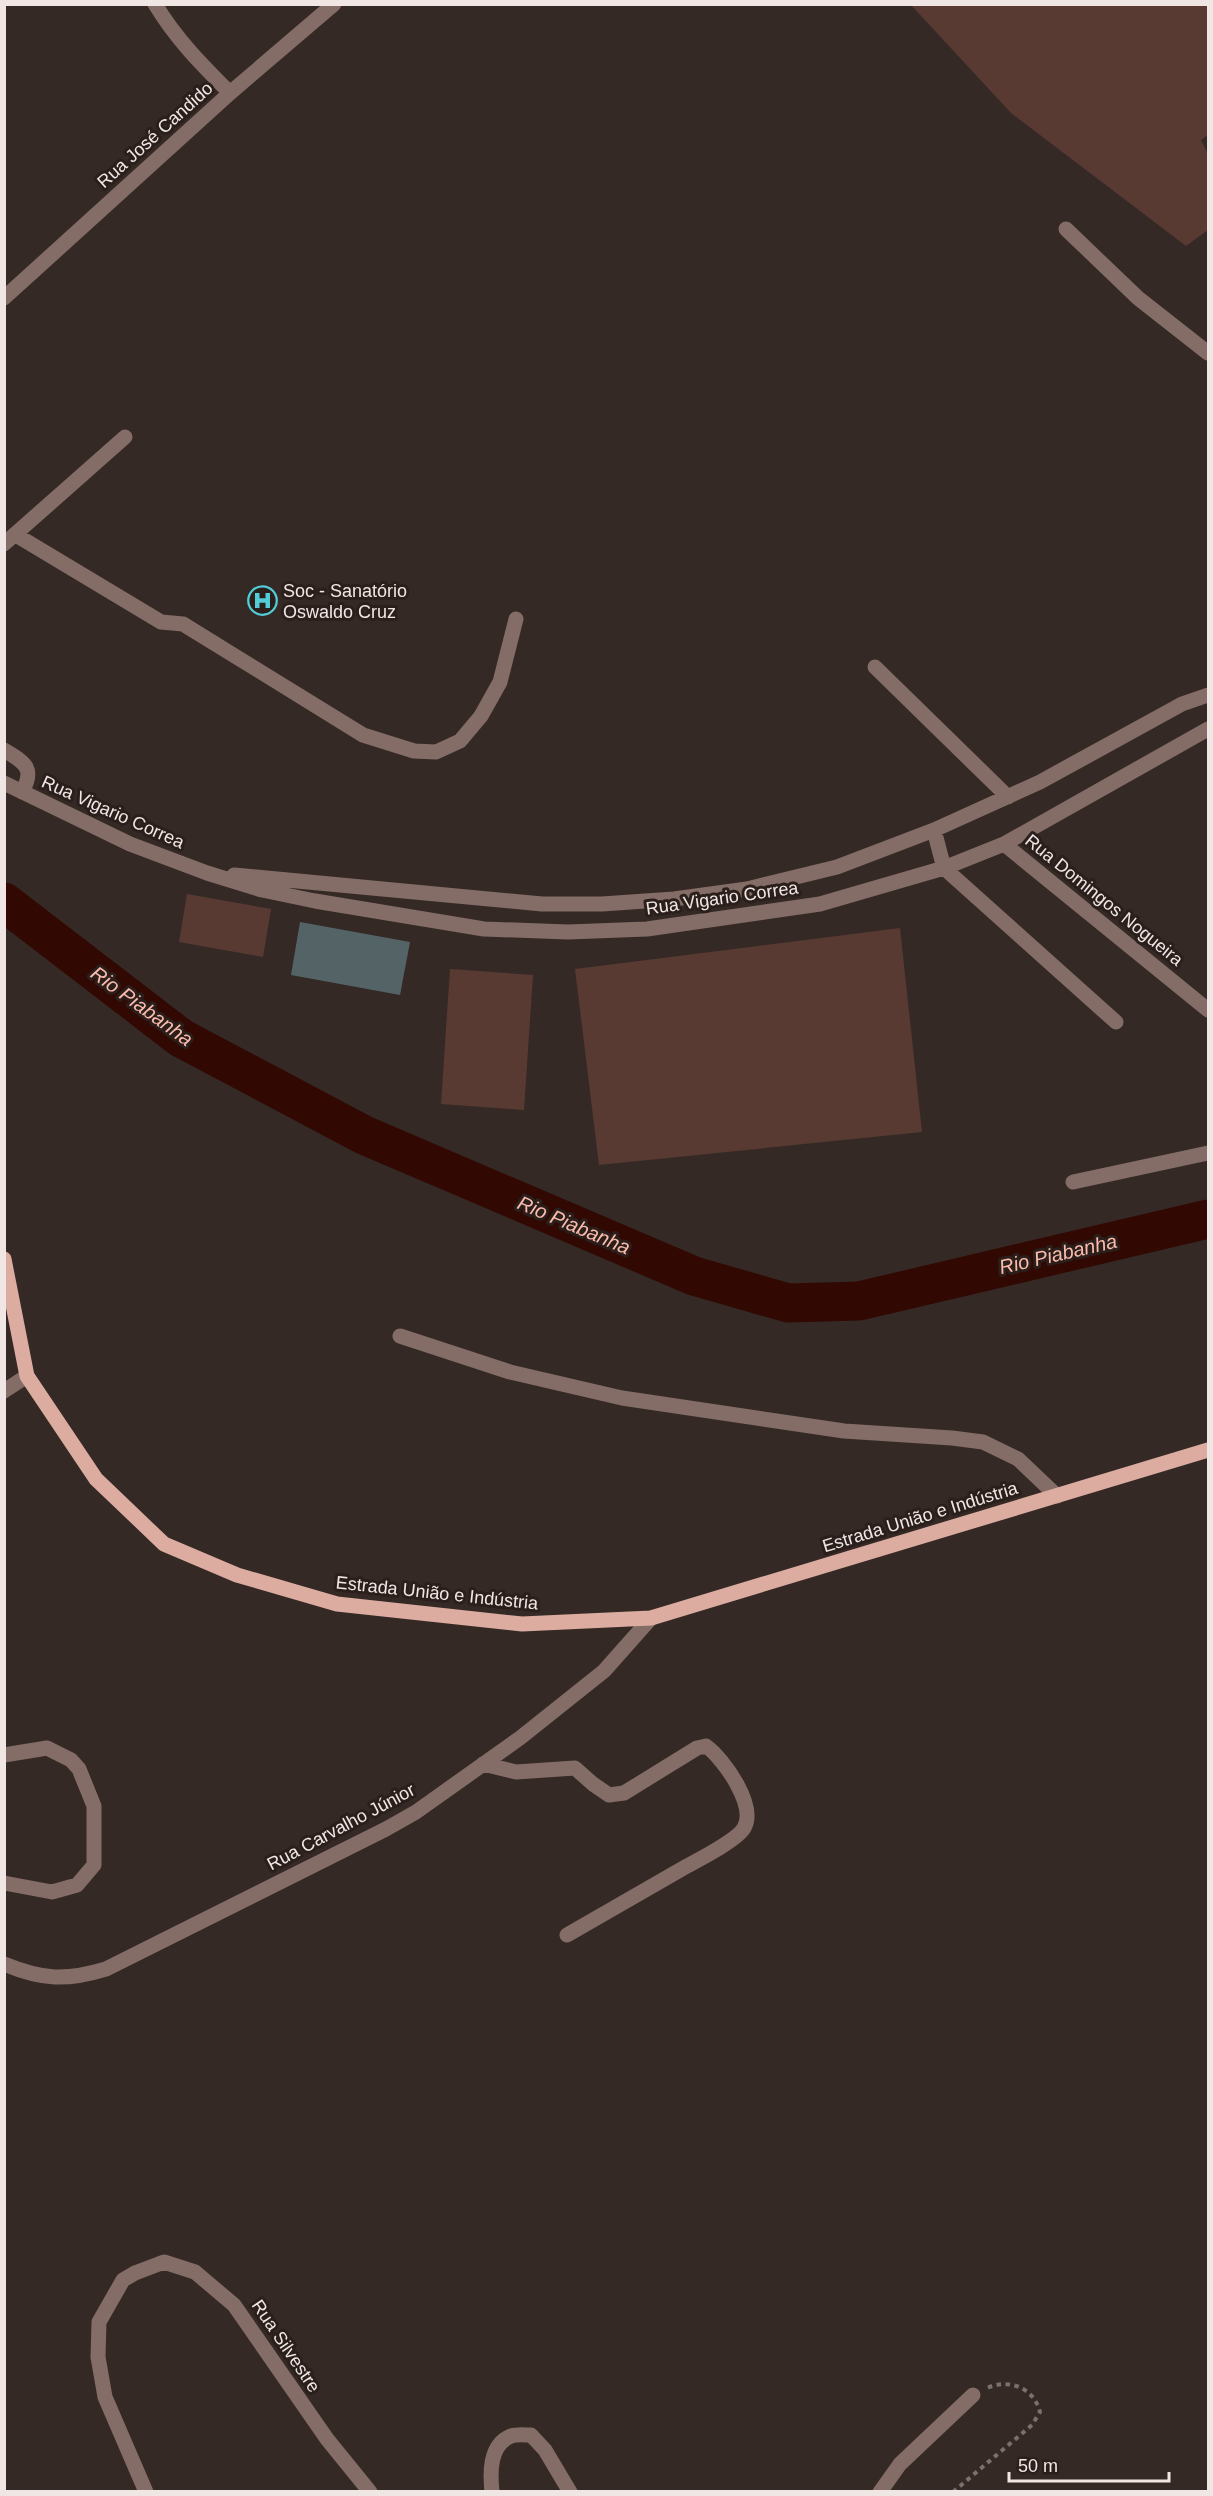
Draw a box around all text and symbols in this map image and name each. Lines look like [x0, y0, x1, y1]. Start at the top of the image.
street label: Rua José Candido [93, 78, 217, 192]
place label: Soc - Sanatório Oswaldo Cruz [283, 581, 407, 622]
hospital icon: Soc - Sanatório Oswaldo Cruz [246, 585, 278, 617]
street label: Rua Vigario Correa [39, 772, 188, 853]
street label: Rua Domingos Nogueira [1021, 830, 1188, 970]
street label: Rua Vigario Correa [644, 877, 800, 919]
water label: Rio Piabanha [87, 962, 197, 1050]
water label: Rio Piabanha [514, 1191, 634, 1259]
water label: Rio Piabanha [997, 1230, 1119, 1278]
street label: Estrada União e Indústria [820, 1477, 1021, 1556]
street label: Estrada União e Indústria [335, 1572, 540, 1614]
street label: Rua Carvalho Júnior [264, 1780, 418, 1874]
street label: Rua Silvestre [248, 2296, 324, 2396]
scale bar [1009, 2445, 1170, 2483]
text: 50 m [1018, 2456, 1058, 2476]

